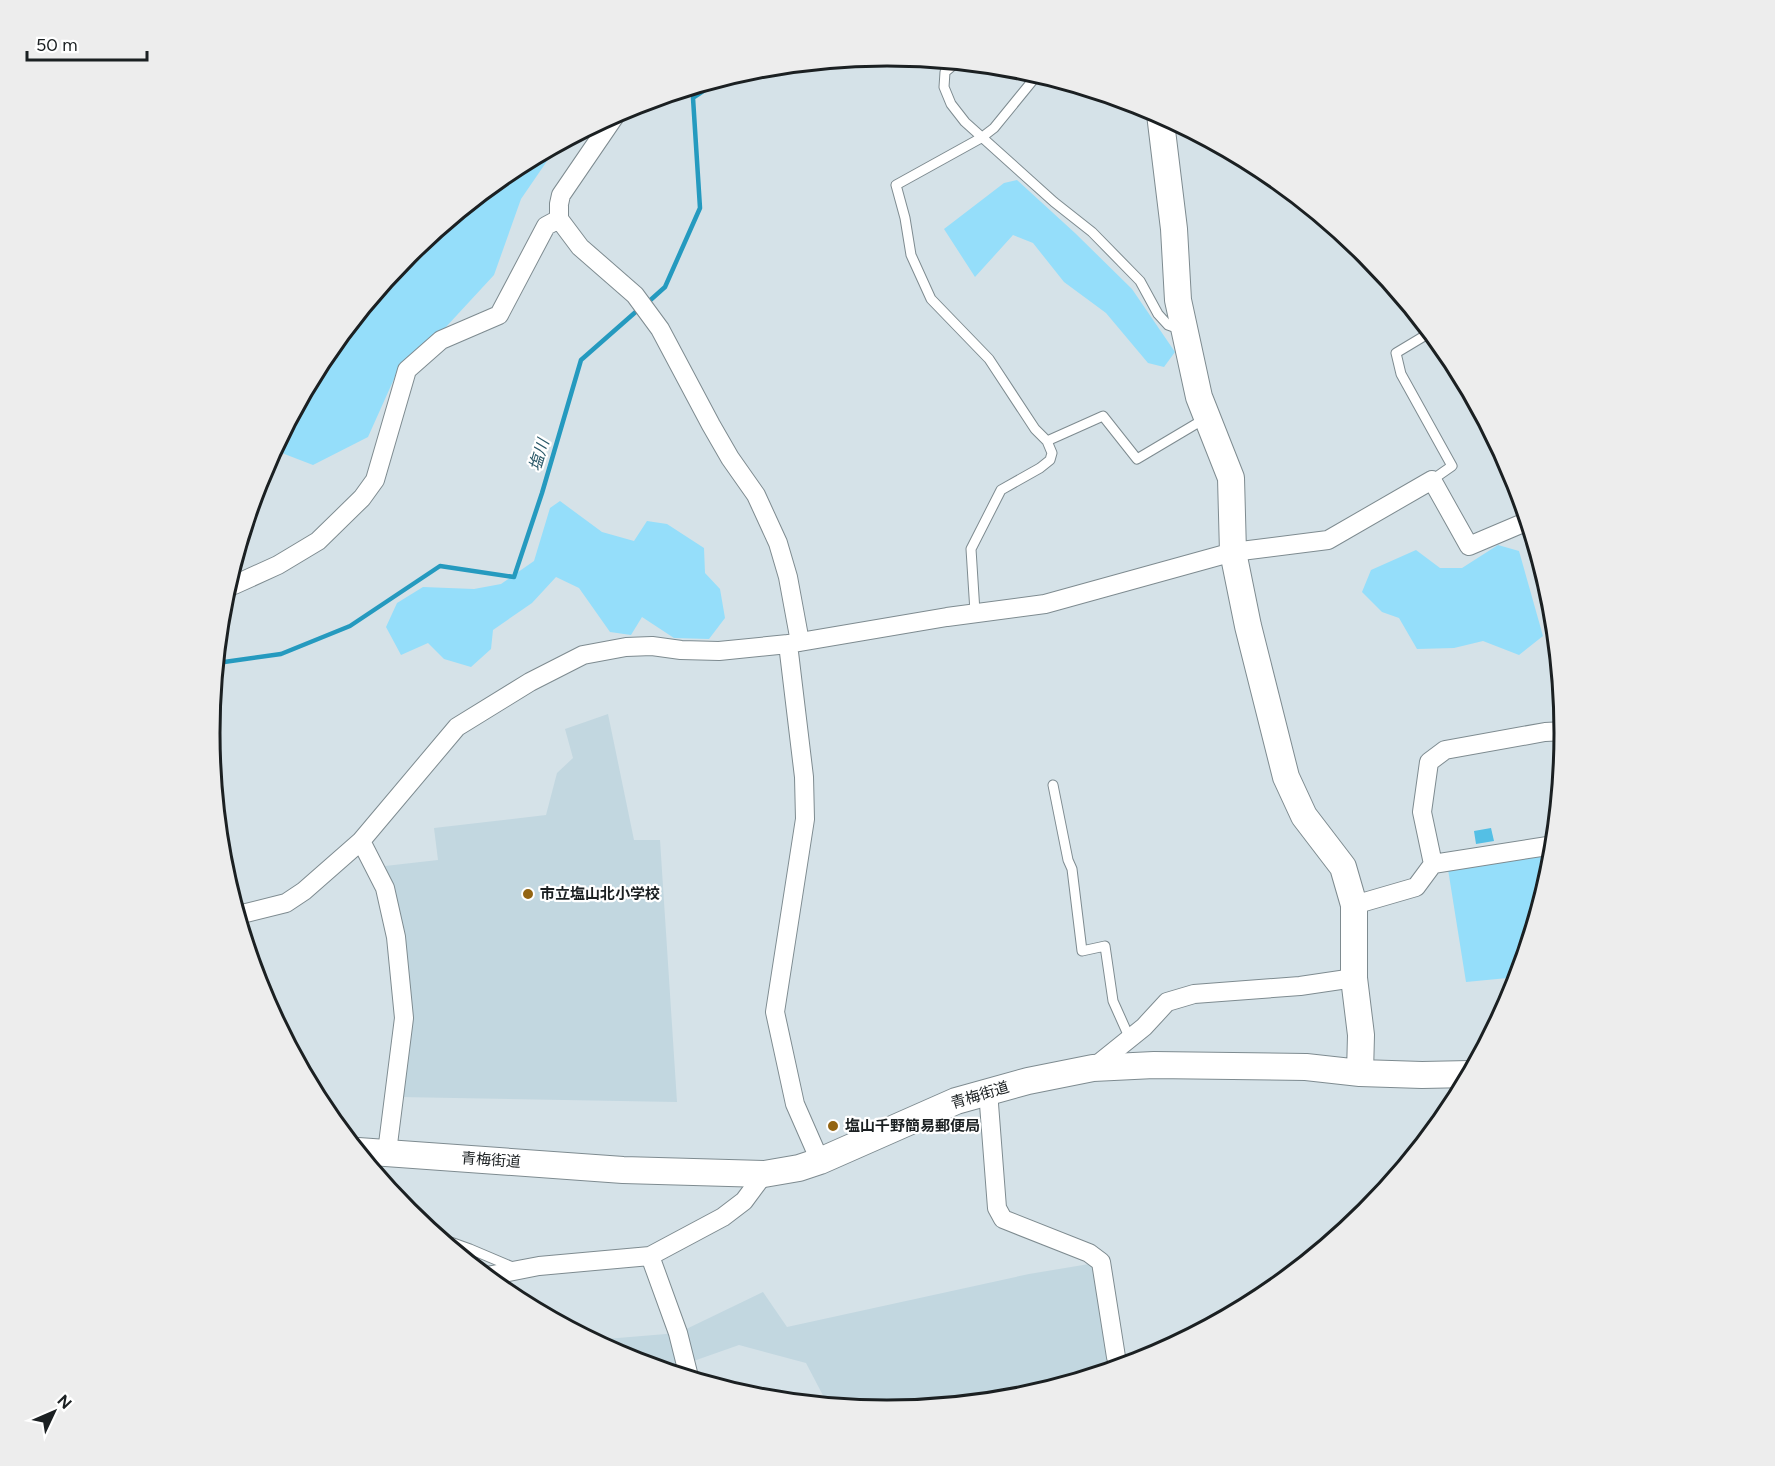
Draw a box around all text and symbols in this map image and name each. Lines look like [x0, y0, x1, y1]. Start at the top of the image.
scale bar [27, 24, 147, 62]
text: 50 m [36, 34, 78, 56]
water label: 塩川 [525, 435, 553, 473]
place label: 市立塩山北小学校 [540, 885, 660, 903]
marker: 市立塩山北小学校 [521, 887, 535, 901]
street label: 青梅街道 [949, 1078, 1011, 1112]
place label: 塩山千野簡易郵便局 [845, 1117, 980, 1135]
marker: 塩山千野簡易郵便局 [826, 1119, 840, 1133]
street label: 青梅街道 [460, 1149, 522, 1171]
north arrow [24, 1382, 84, 1442]
text: N [53, 1391, 76, 1413]

